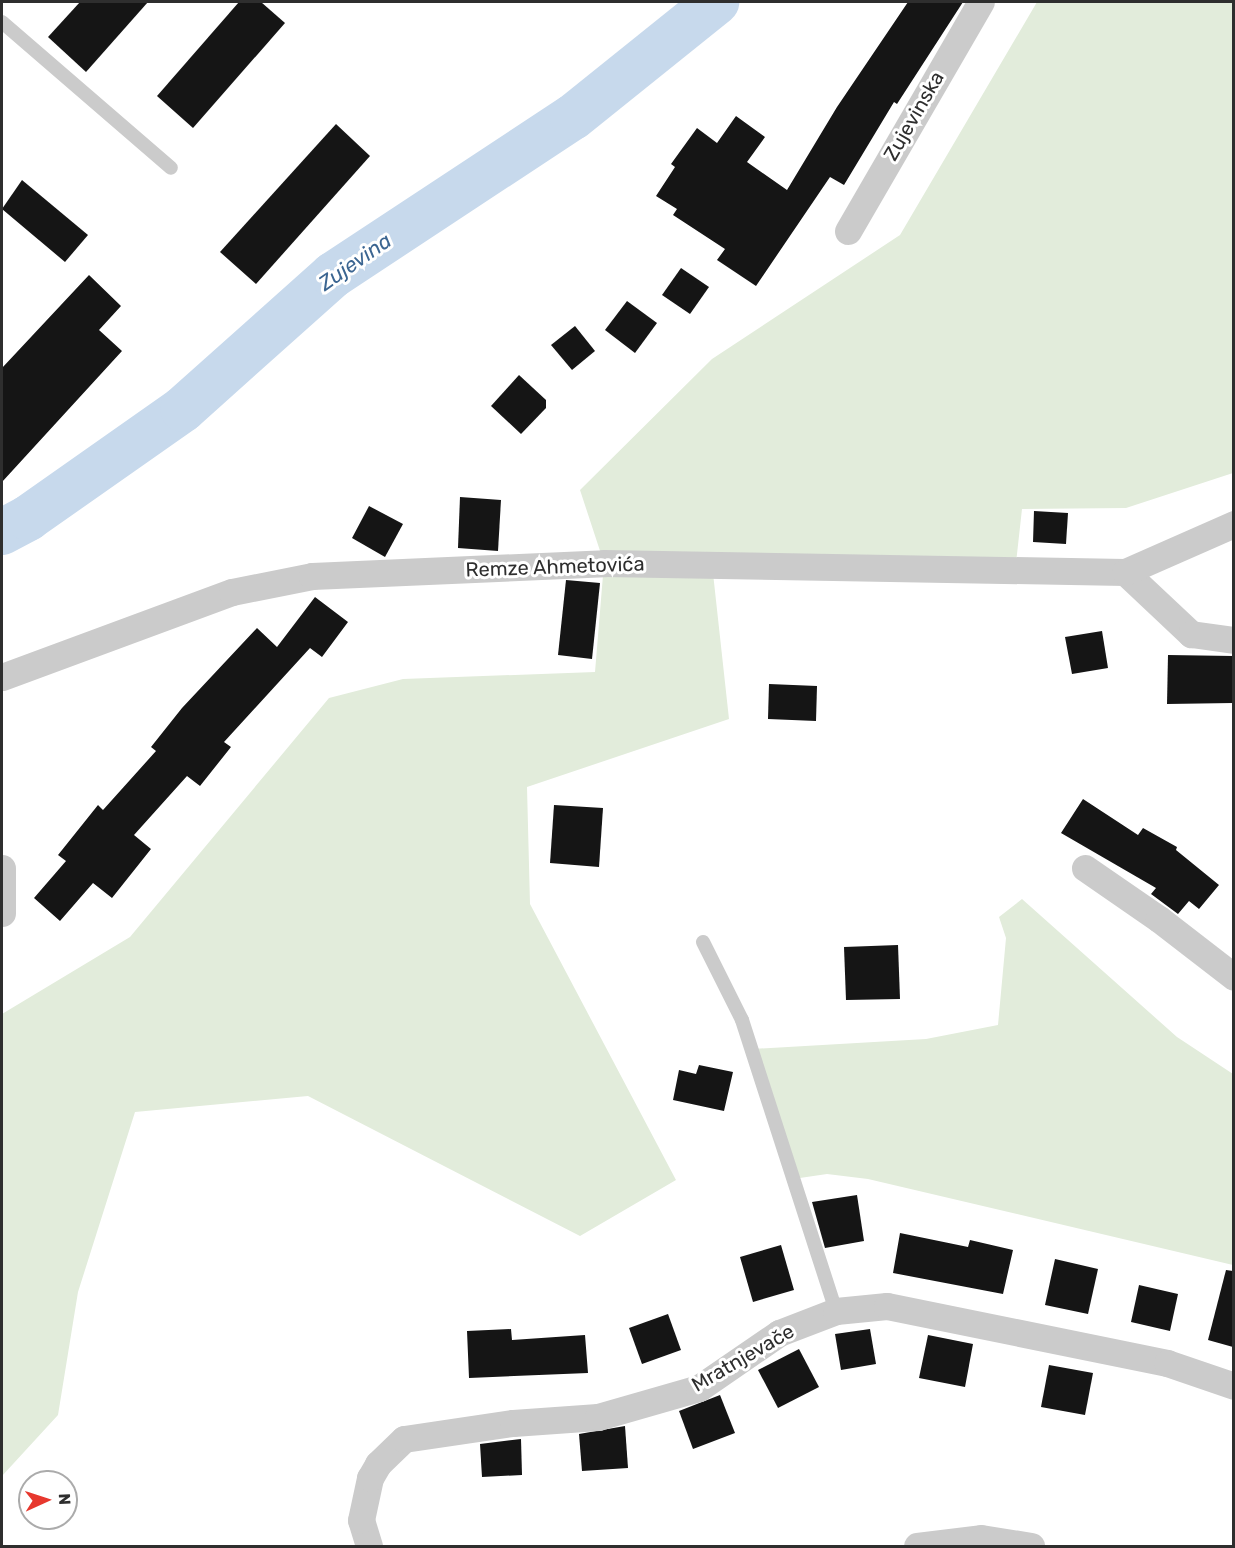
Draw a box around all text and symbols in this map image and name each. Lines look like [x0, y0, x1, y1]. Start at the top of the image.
street label: Zujevinska [879, 67, 949, 165]
water label: Zujevina [314, 228, 396, 296]
street label: Remze Ahmetovića [465, 552, 645, 582]
street label: Mratnjevače [688, 1319, 798, 1397]
north arrow [18, 1470, 78, 1530]
text: N [55, 1493, 74, 1505]

